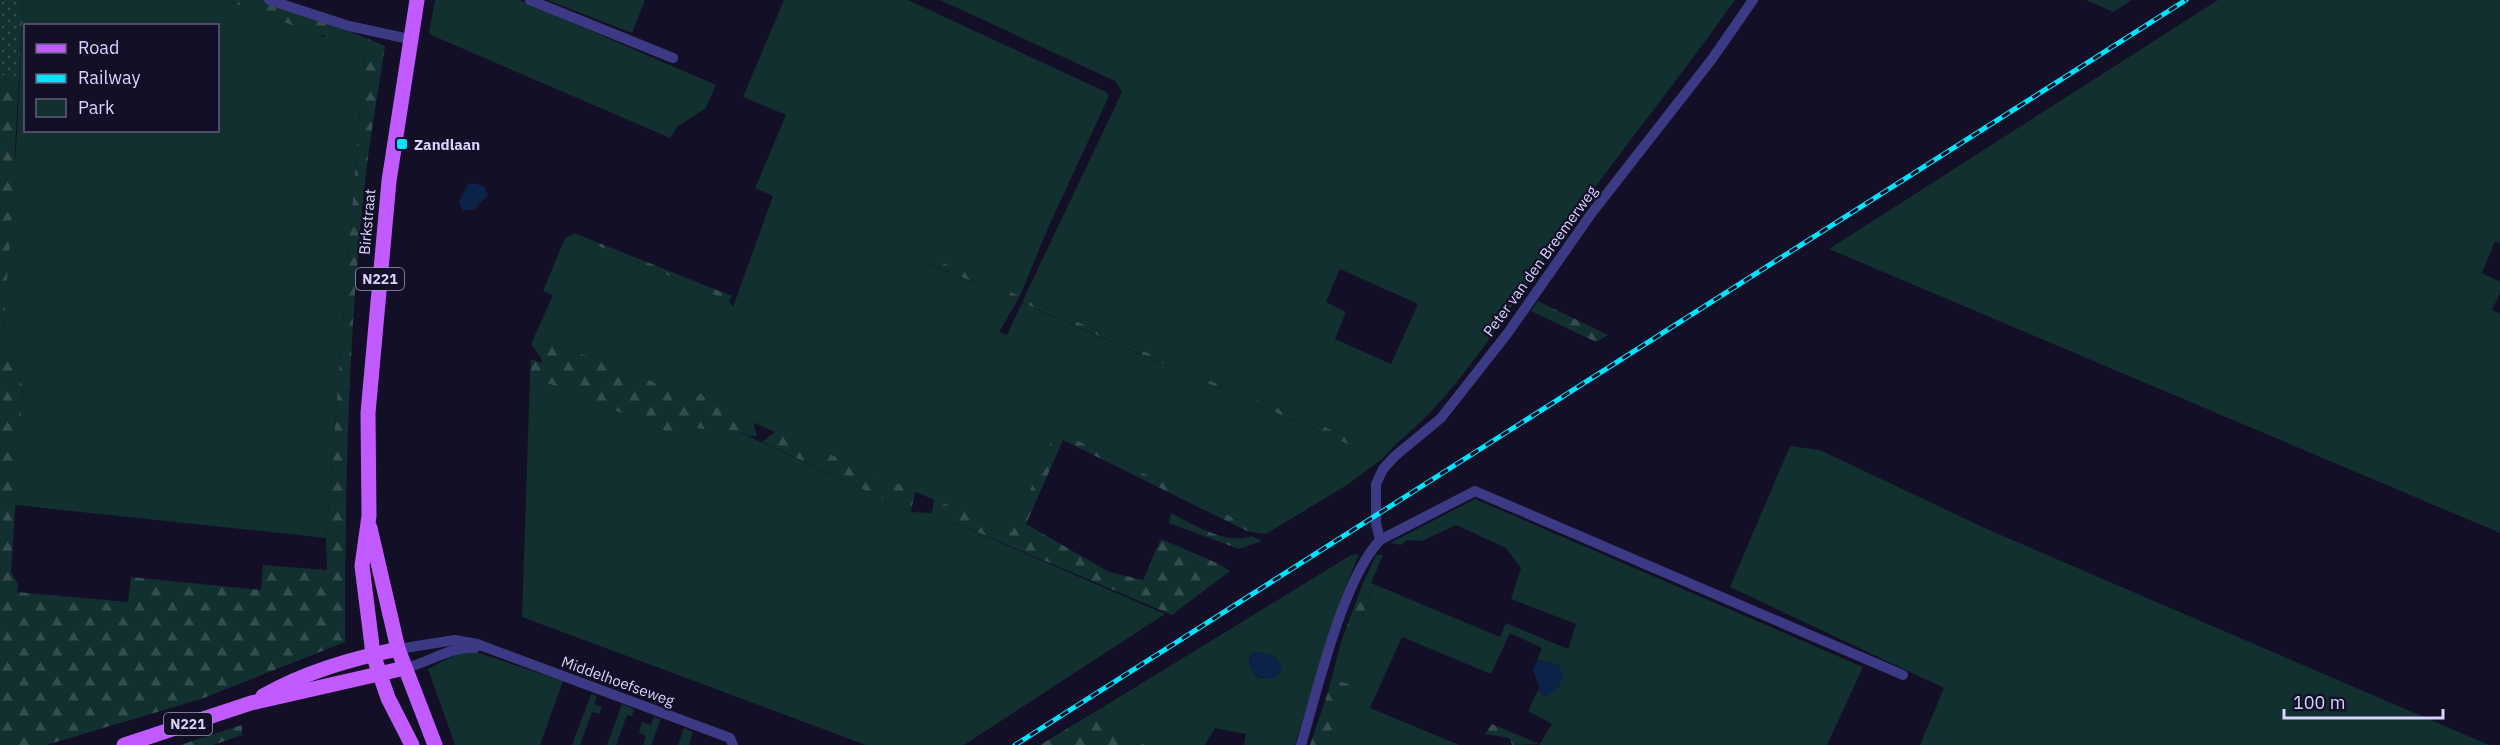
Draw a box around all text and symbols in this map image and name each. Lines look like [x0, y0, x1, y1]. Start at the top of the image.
legend [24, 24, 219, 132]
text: Road [78, 36, 119, 59]
text: Railway [78, 66, 140, 89]
text: Park [78, 96, 115, 119]
place label: Zandlaan [414, 135, 480, 154]
marker: Zandlaan [395, 137, 409, 151]
street label: Peter van den Breemerweg [1479, 182, 1601, 340]
street label: Birkstraat [355, 188, 379, 256]
road number: N221 [356, 268, 404, 290]
street label: Middelhoefseweg [559, 652, 677, 710]
scale bar [2284, 682, 2443, 720]
text: 100 m [2293, 691, 2345, 714]
road number: N221 [164, 713, 212, 735]

